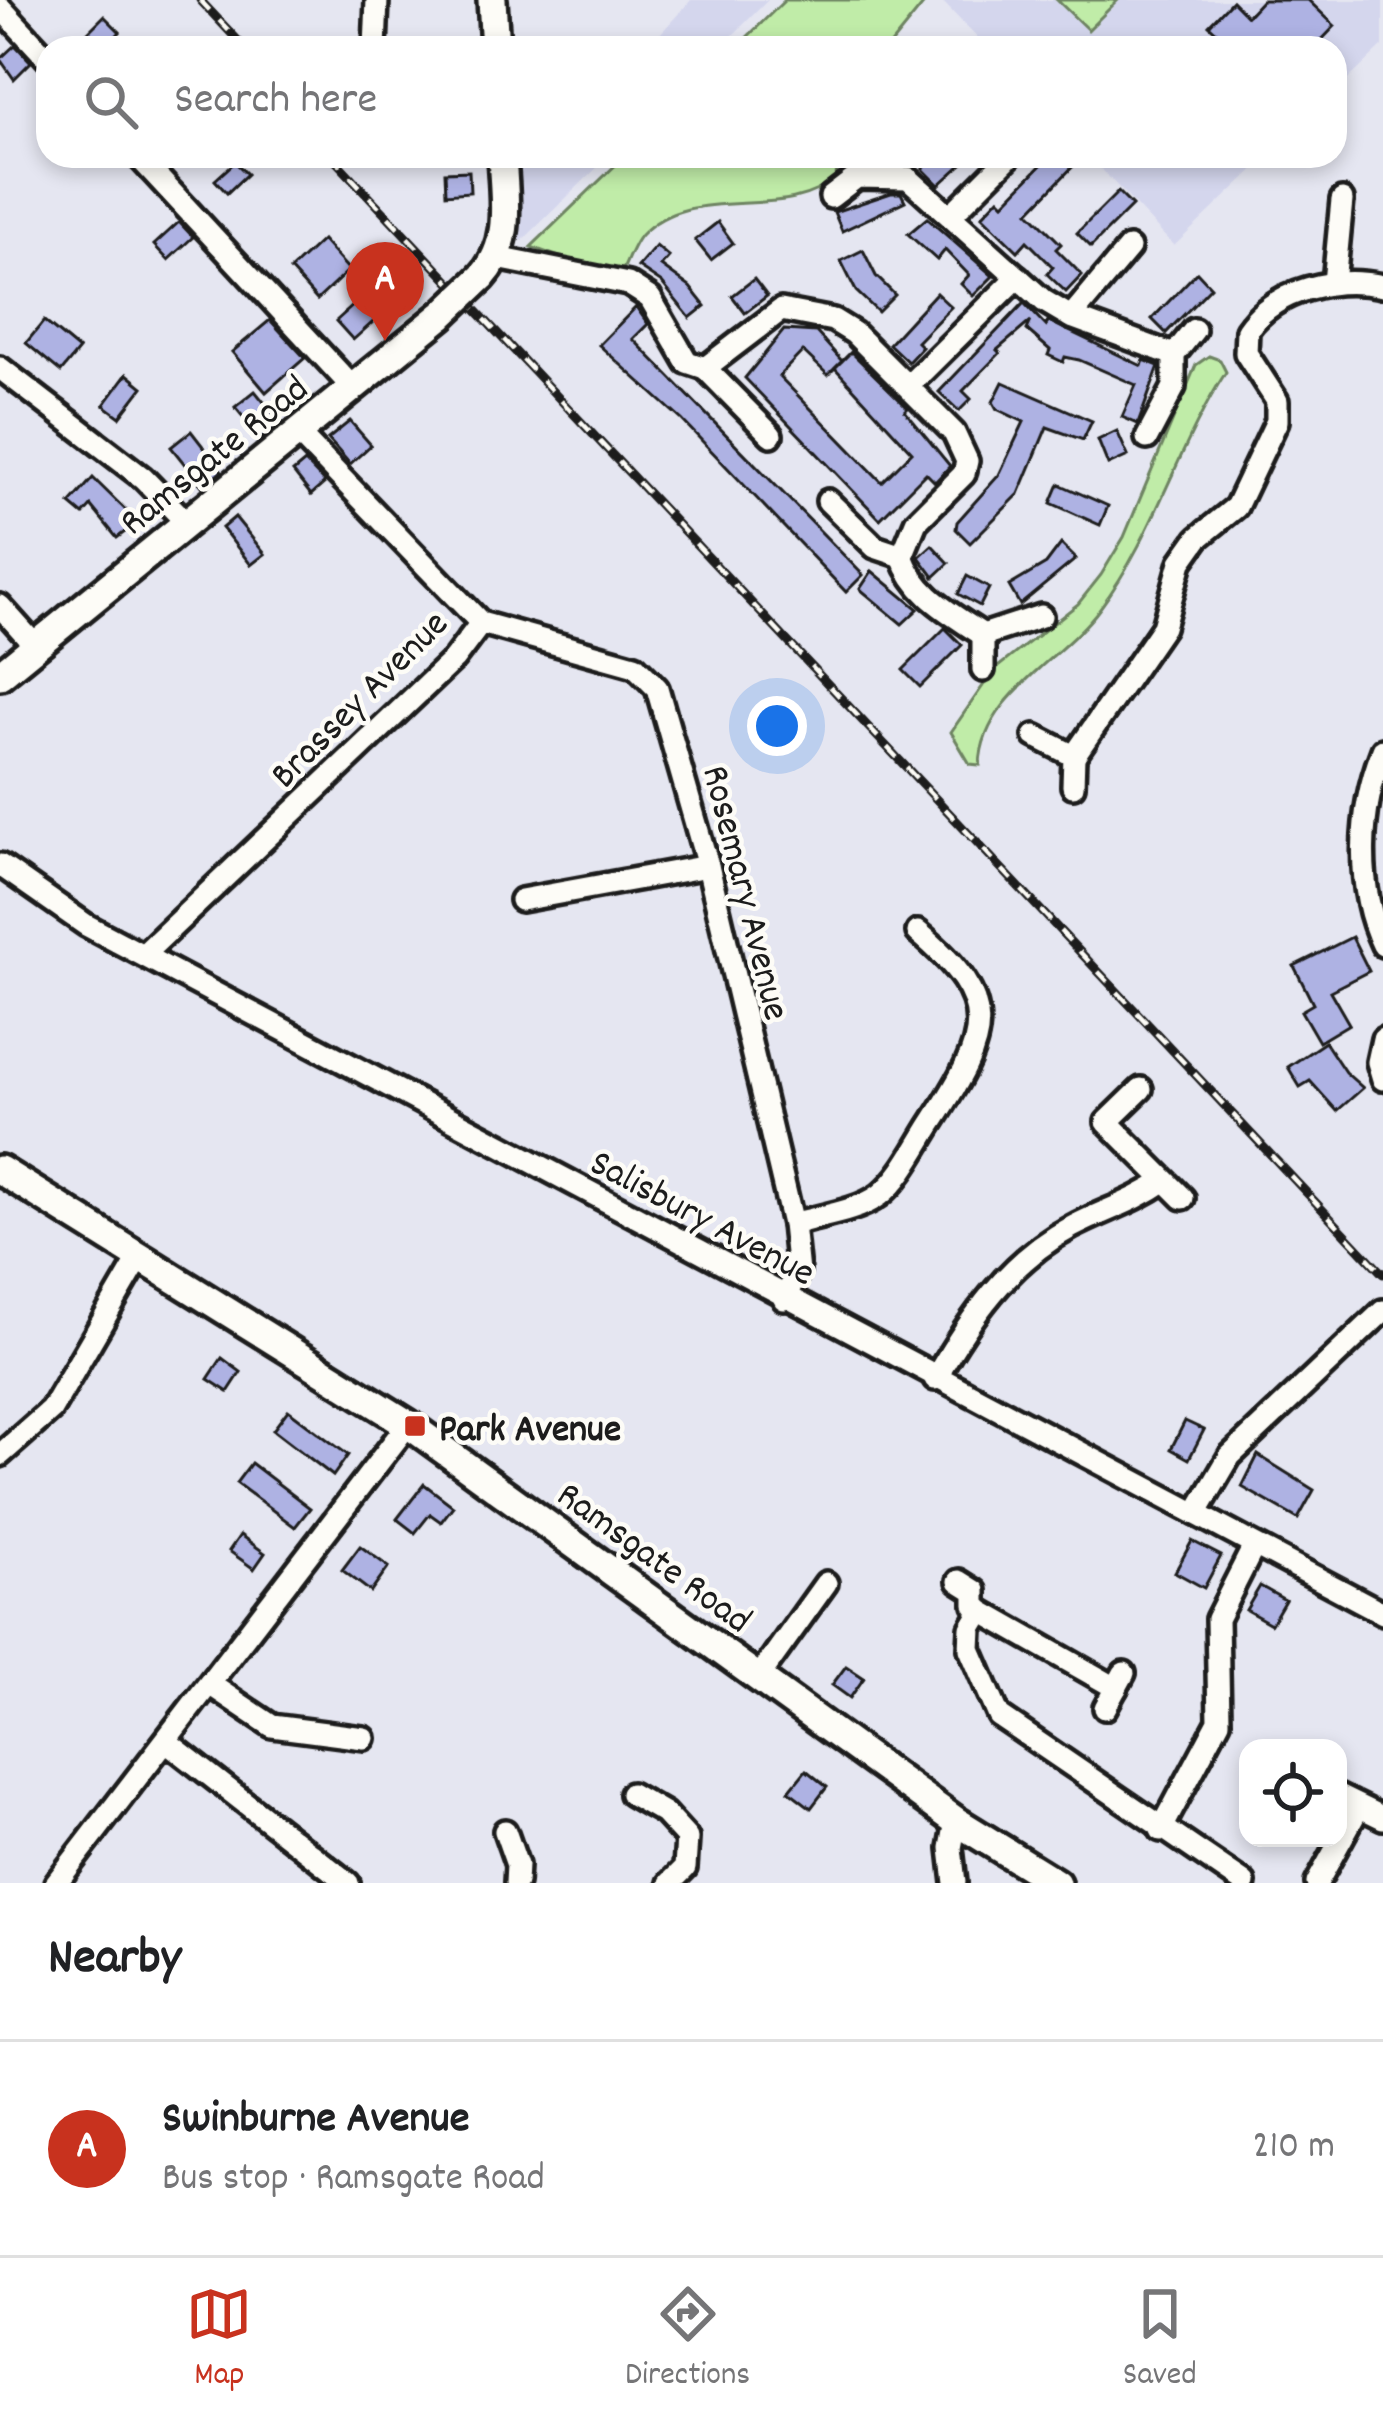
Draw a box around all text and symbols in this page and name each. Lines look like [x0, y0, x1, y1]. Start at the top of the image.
search box [36, 36, 1347, 168]
icon: search [78, 69, 144, 135]
text: Search here [174, 70, 377, 134]
pin: A [346, 242, 424, 341]
street label: Ramsgate Road [110, 365, 322, 552]
street label: Brassey Avenue [260, 600, 463, 803]
your location [747, 696, 807, 756]
street label: Rosemary Avenue [684, 760, 801, 1027]
street label: Salisbury Avenue [579, 1138, 823, 1303]
place label: Park Avenue [439, 1405, 621, 1460]
marker: Park Avenue [402, 1413, 428, 1439]
street label: Ramsgate Road [543, 1471, 761, 1650]
map controls [1239, 1739, 1347, 1847]
button: locate [1239, 1739, 1347, 1847]
text: Nearby [48, 1925, 181, 1997]
text: Swinburne Avenue [162, 2089, 469, 2153]
text: A [76, 2121, 98, 2176]
text: 210 m [1252, 2121, 1335, 2176]
text: Bus stop · Ramsgate Road [162, 2153, 545, 2208]
tab: Map [186, 2281, 252, 2400]
tab: Directions [625, 2281, 750, 2400]
tab: Saved [1123, 2281, 1197, 2400]

